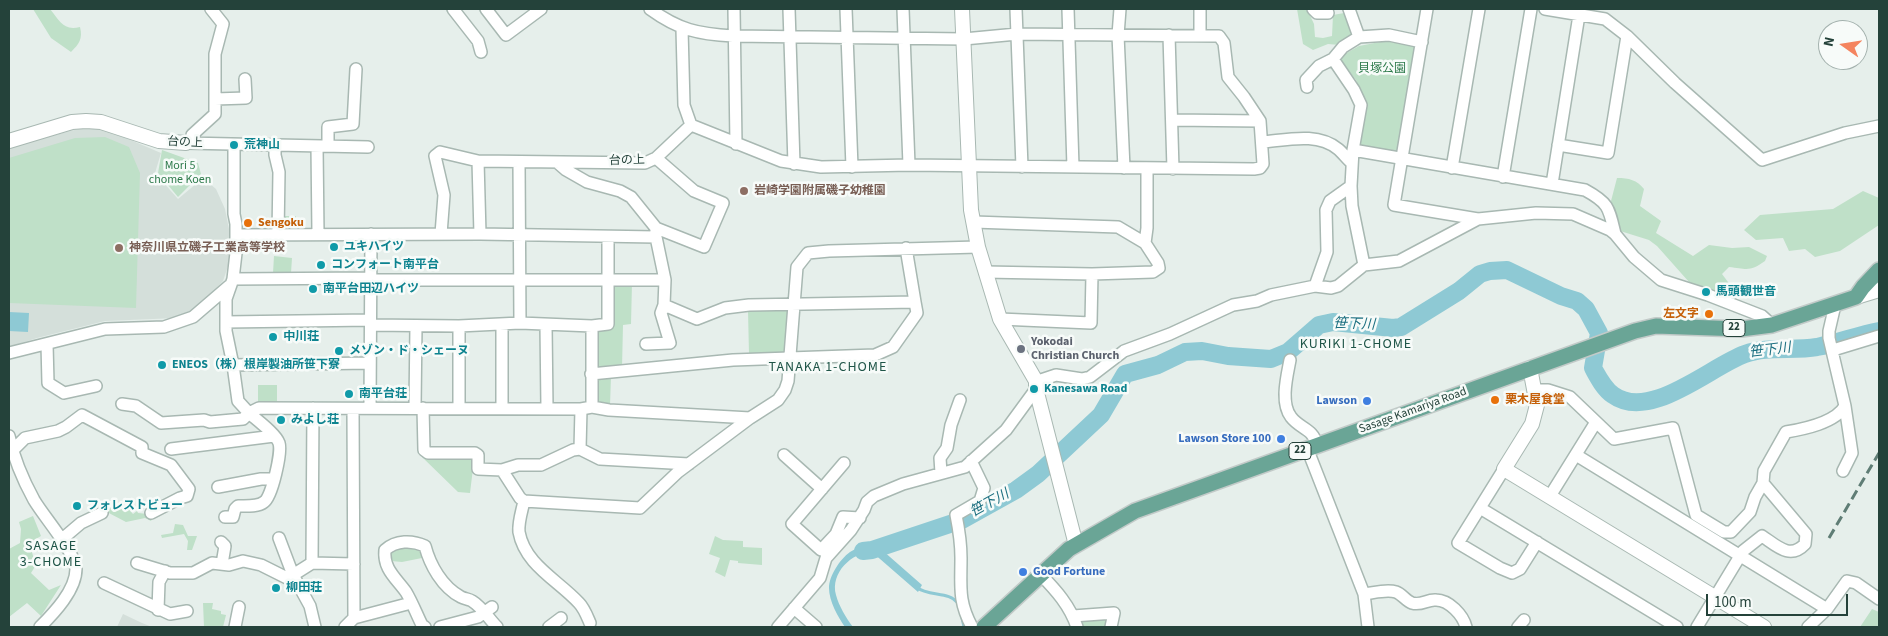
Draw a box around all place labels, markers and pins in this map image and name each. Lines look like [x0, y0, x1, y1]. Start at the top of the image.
place label: 荒神山 [244, 138, 280, 152]
marker: 荒神山 [228, 139, 240, 151]
place label: 岩崎学園附属磯子幼稚園 [754, 184, 886, 198]
marker: 岩崎学園附属磯子幼稚園 [738, 185, 750, 197]
place label: Sengoku [258, 216, 304, 230]
marker: Sengoku [242, 217, 254, 229]
place label: ユキハイツ [344, 240, 404, 254]
place label: 神奈川県立磯子工業高等学校 [129, 241, 285, 255]
marker: ユキハイツ [328, 241, 340, 253]
marker: 神奈川県立磯子工業高等学校 [113, 242, 125, 254]
place label: コンフォート南平台 [331, 258, 439, 272]
marker: コンフォート南平台 [315, 259, 327, 271]
place label: 南平台田辺ハイツ [323, 282, 419, 296]
marker: 南平台田辺ハイツ [307, 283, 319, 295]
place label: 馬頭観世音 [1716, 285, 1776, 299]
marker: 馬頭観世音 [1700, 286, 1712, 298]
place label: 左文字 [1663, 307, 1699, 321]
marker: 左文字 [1703, 308, 1715, 320]
place label: 中川荘 [283, 330, 319, 344]
marker: 中川荘 [267, 331, 279, 343]
place label: Yokodai Christian Church [1031, 335, 1119, 363]
marker: Yokodai Christian Church [1015, 343, 1027, 355]
place label: メゾン・ド・シェーヌ [349, 344, 469, 358]
marker: メゾン・ド・シェーヌ [333, 345, 345, 357]
place label: ENEOS（株）根岸製油所笹下寮 [172, 358, 340, 372]
marker: ENEOS（株）根岸製油所笹下寮 [156, 359, 168, 371]
place label: Kanesawa Road [1044, 382, 1127, 396]
marker: Kanesawa Road [1028, 383, 1040, 395]
place label: 南平台荘 [359, 387, 407, 401]
marker: 南平台荘 [343, 388, 355, 400]
place label: 栗木屋食堂 [1505, 393, 1565, 407]
place label: Lawson [1316, 394, 1357, 408]
marker: 栗木屋食堂 [1489, 394, 1501, 406]
marker: Lawson [1361, 395, 1373, 407]
place label: みよし荘 [291, 413, 339, 427]
marker: みよし荘 [275, 414, 287, 426]
place label: Lawson Store 100 [1178, 432, 1271, 446]
marker: Lawson Store 100 [1275, 433, 1287, 445]
place label: フォレストビュー [87, 499, 183, 513]
marker: フォレストビュー [71, 500, 83, 512]
place label: Good Fortune [1033, 565, 1105, 579]
marker: Good Fortune [1017, 566, 1029, 578]
place label: 柳田荘 [286, 581, 322, 595]
marker: 柳田荘 [270, 582, 282, 594]

